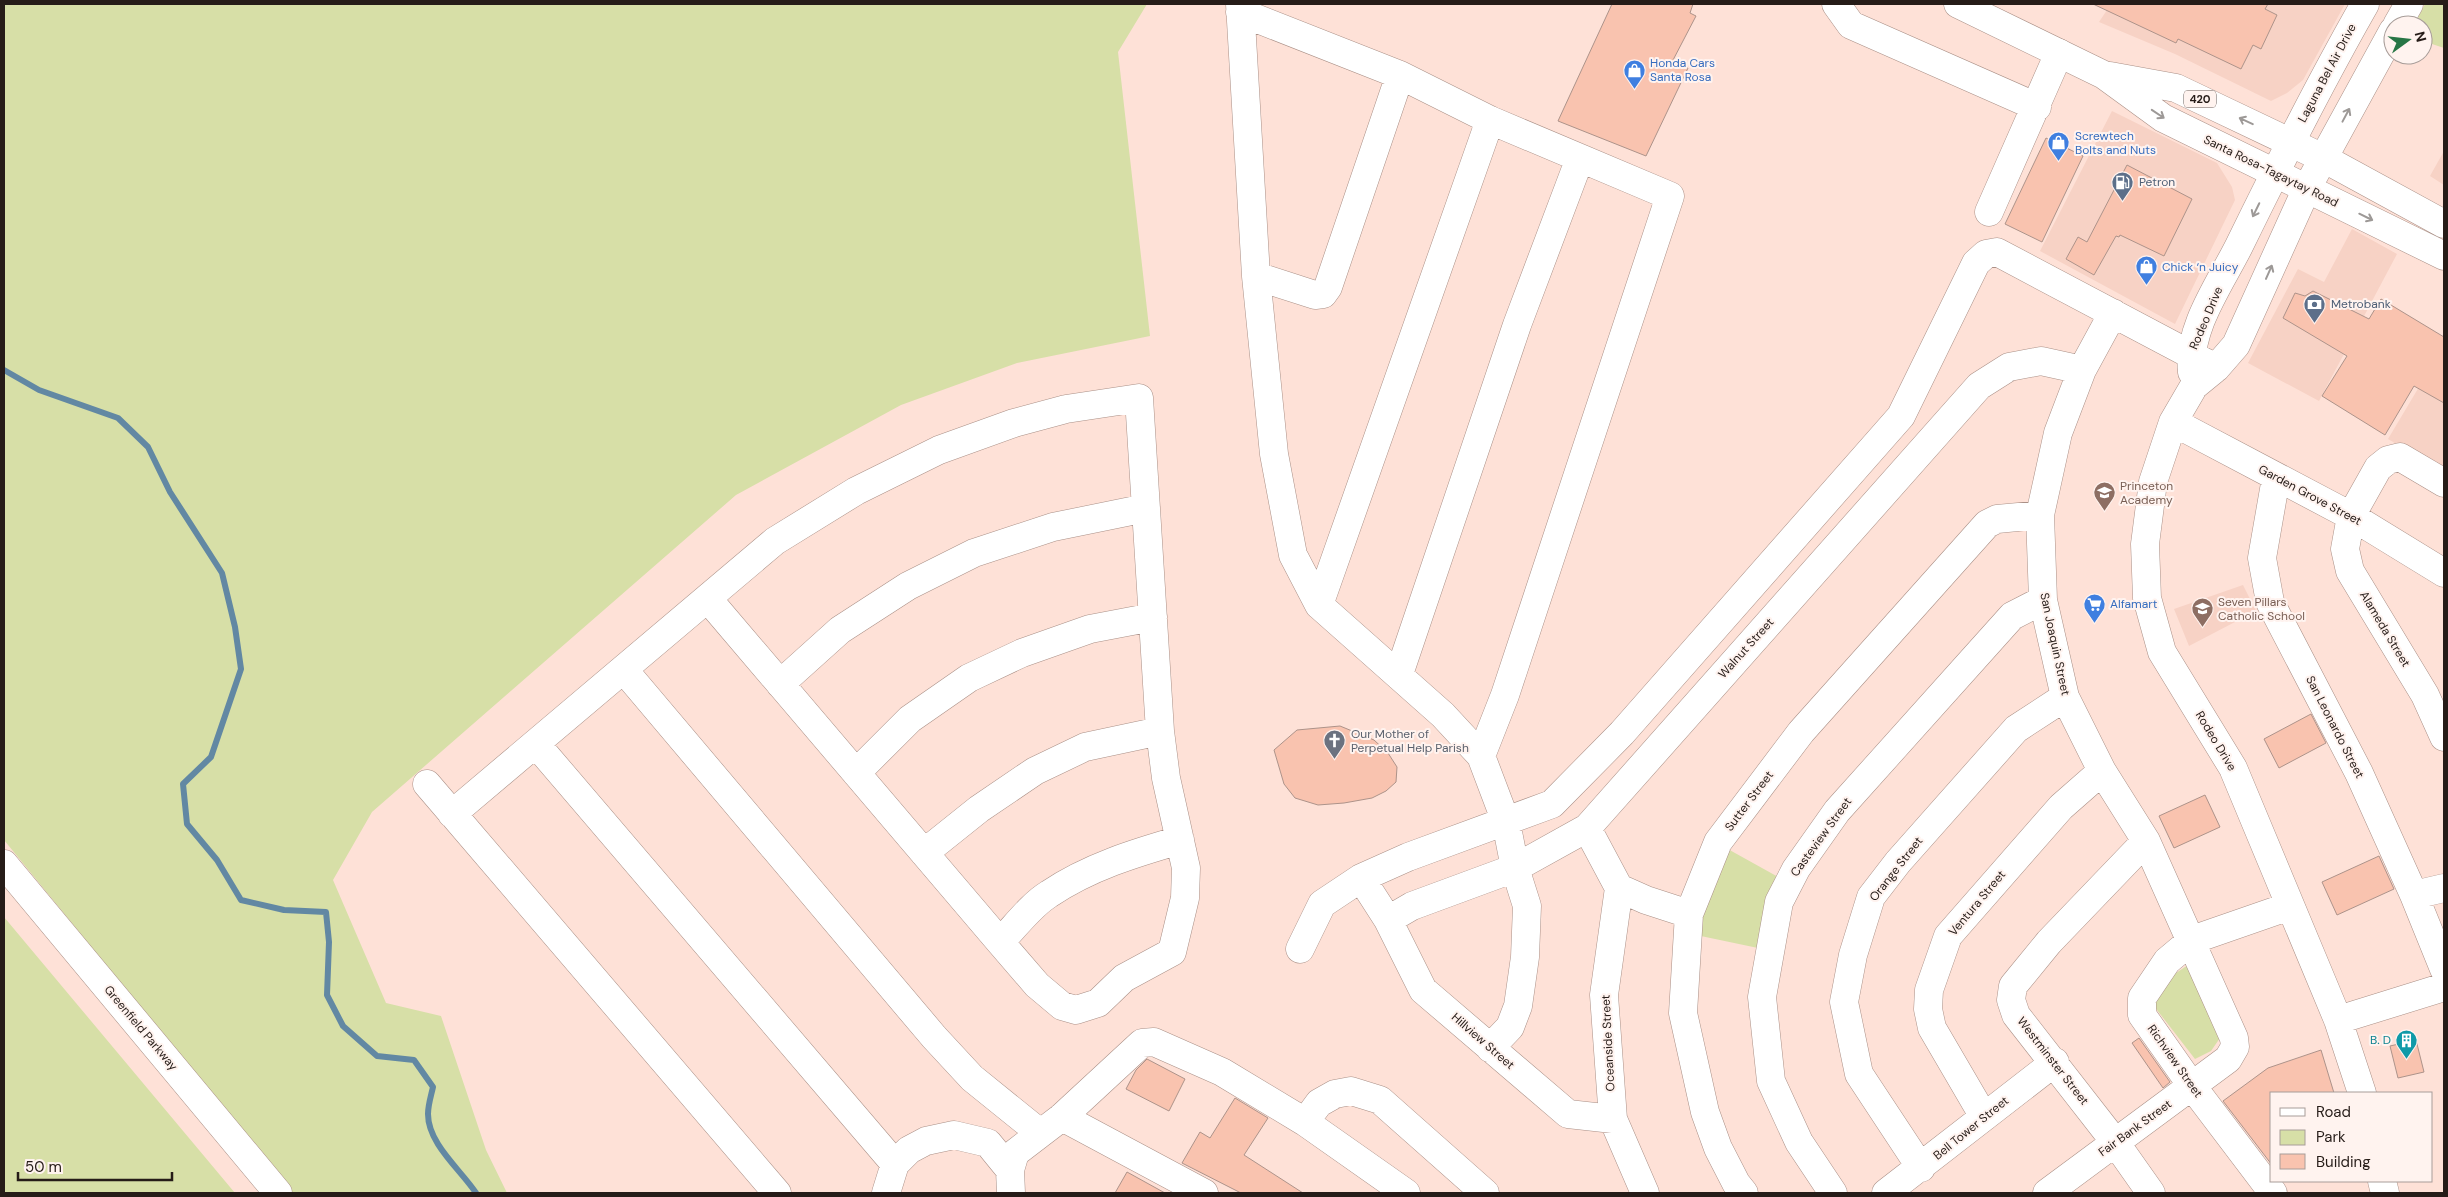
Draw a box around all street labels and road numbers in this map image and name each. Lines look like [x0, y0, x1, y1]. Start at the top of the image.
street label: Laguna Bel Air Drive [2294, 21, 2360, 125]
road number: 420 [2184, 90, 2216, 108]
street label: Santa Rosa-Tagaytay Road [2201, 131, 2341, 211]
street label: Rodeo Drive [2186, 284, 2227, 352]
street label: Garden Grove Street [2256, 461, 2365, 529]
street label: Alameda Street [2356, 588, 2414, 670]
street label: San Joaquin Street [2036, 591, 2074, 697]
street label: Walnut Street [1715, 614, 1778, 682]
street label: San Leonardo Street [2302, 673, 2368, 781]
street label: Rodeo Drive [2192, 708, 2240, 774]
street label: Sutter Street [1721, 767, 1777, 834]
street label: Casteview Street [1787, 794, 1855, 880]
street label: Orange Street [1866, 833, 1926, 905]
street label: Ventura Street [1945, 867, 2009, 939]
street label: Greenfield Parkway [101, 982, 182, 1074]
street label: Oceanside Street [1597, 994, 1619, 1092]
street label: Hillview Street [1448, 1009, 1518, 1073]
street label: Westminster Street [2014, 1014, 2093, 1109]
street label: Richview Street [2144, 1021, 2206, 1101]
street label: Bell Tower Street [1930, 1092, 2012, 1163]
street label: Fair Bank Street [2095, 1096, 2175, 1160]

